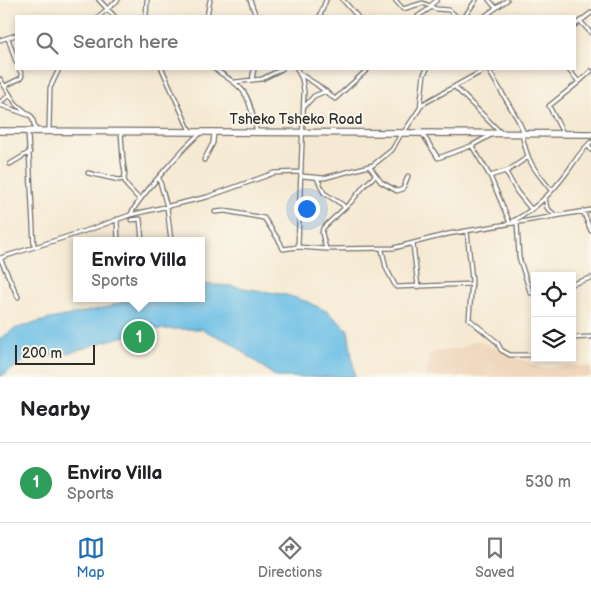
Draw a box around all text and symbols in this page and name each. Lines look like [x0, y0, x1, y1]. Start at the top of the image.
search box [15, 15, 576, 70]
icon: search [33, 29, 61, 57]
text: Search here [73, 31, 178, 54]
street label: Tsheko Tsheko Road [230, 111, 362, 128]
your location [294, 196, 320, 222]
popup [73, 237, 205, 302]
text: Enviro Villa [91, 249, 187, 272]
text: Sports [91, 272, 138, 291]
map controls [531, 272, 576, 362]
button: locate [531, 272, 576, 317]
button: layers [531, 317, 576, 362]
pin: 1 [123, 318, 155, 356]
scale bar [15, 342, 95, 365]
text: 200 m [22, 345, 62, 362]
text: Nearby [20, 397, 90, 422]
text: Enviro Villa [67, 462, 162, 485]
text: 1 [33, 473, 39, 492]
text: 530 m [525, 473, 571, 492]
text: Sports [67, 485, 114, 504]
tab: Map [77, 534, 105, 581]
tab: Directions [258, 534, 322, 581]
tab: Saved [475, 534, 514, 581]

